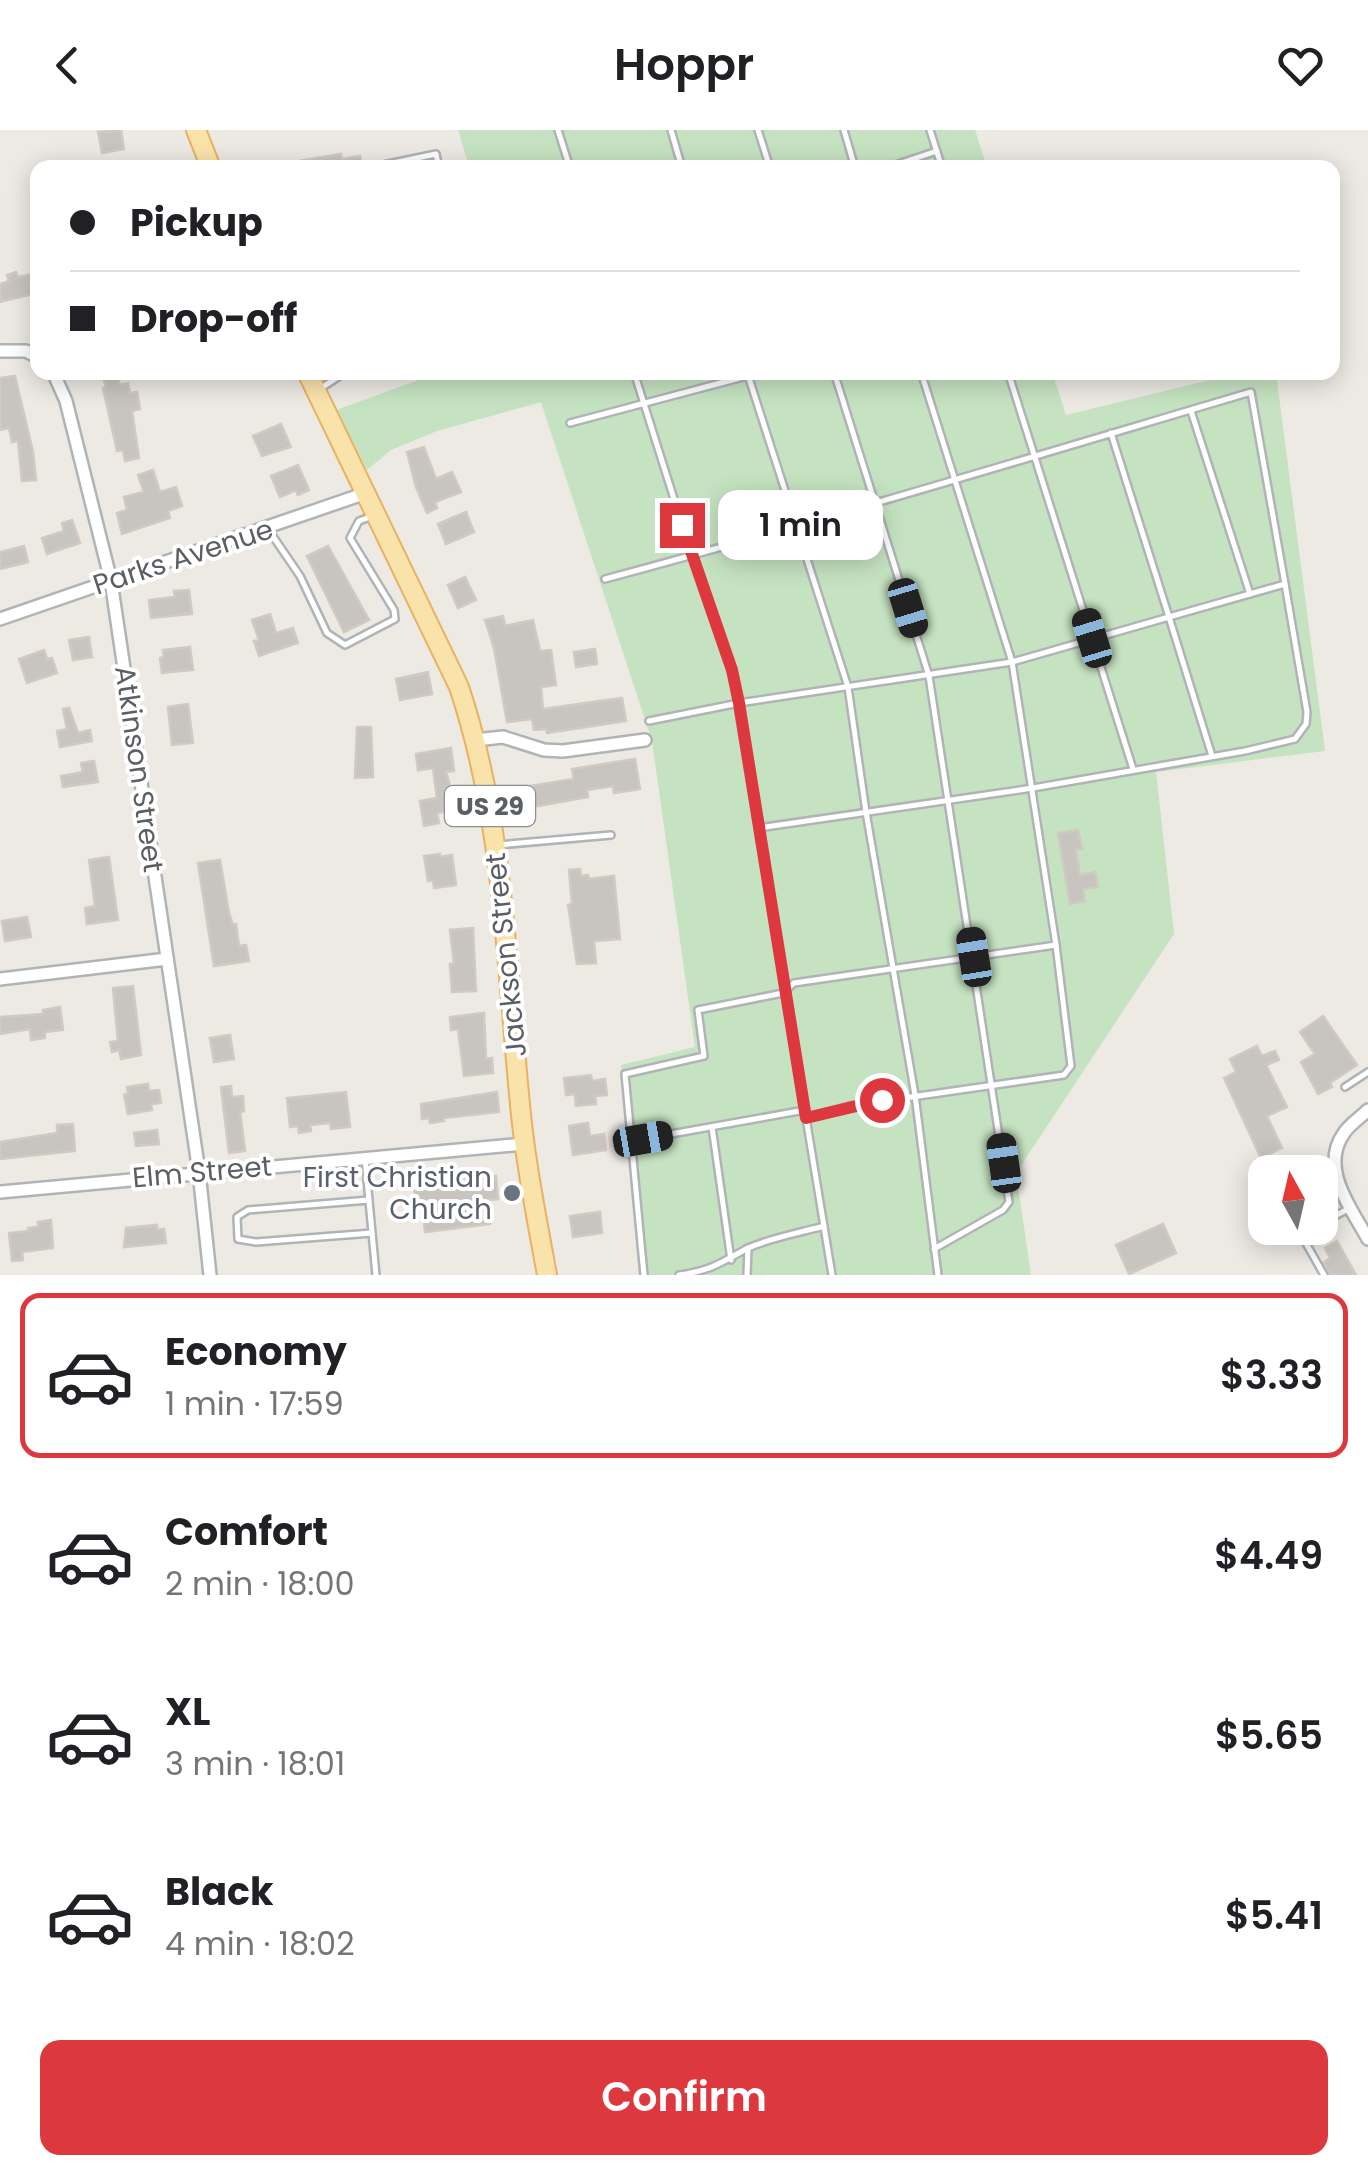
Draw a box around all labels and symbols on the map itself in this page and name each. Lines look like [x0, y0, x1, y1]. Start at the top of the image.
callout: 1 min [717, 490, 882, 560]
route end [660, 503, 705, 548]
street label: Parks Avenue [88, 510, 278, 604]
car [885, 575, 931, 641]
car [1069, 605, 1115, 671]
street label: Atkinson Street [105, 663, 173, 875]
road number: US 29 [445, 786, 535, 826]
street label: Jackson Street [476, 851, 536, 1059]
car [954, 925, 994, 989]
route start [860, 1078, 905, 1123]
car [611, 1119, 675, 1159]
car [985, 1131, 1023, 1195]
street label: Elm Street [131, 1146, 273, 1198]
north arrow [1248, 1155, 1338, 1245]
place label: First Christian Church [303, 1158, 492, 1229]
marker: First Christian Church [501, 1182, 523, 1204]

